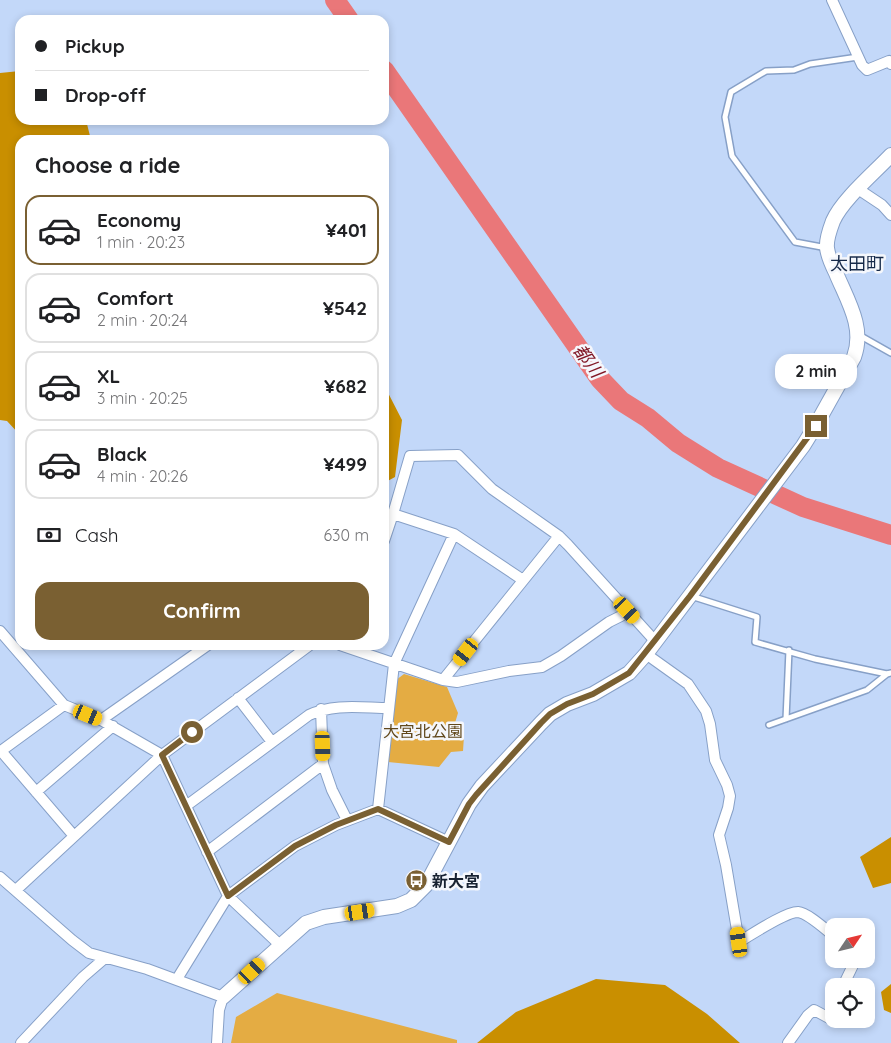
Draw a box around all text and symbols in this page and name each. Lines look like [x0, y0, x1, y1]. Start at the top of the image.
text: Pickup [65, 34, 125, 58]
text: Drop-off [65, 83, 146, 107]
text: Choose a ride [35, 151, 180, 179]
icon: car [37, 208, 82, 253]
text: Economy [97, 208, 181, 232]
text: ¥401 [325, 218, 367, 242]
text: 1 min · 20:23 [97, 232, 185, 252]
district label: 太田町 [830, 252, 884, 275]
icon: car [37, 286, 82, 331]
text: Comfort [97, 286, 174, 310]
text: ¥542 [323, 296, 367, 320]
text: 2 min · 20:24 [97, 310, 188, 330]
water label: 都川 [569, 339, 609, 384]
callout: 2 min [775, 354, 857, 388]
text: 2 min [795, 361, 837, 381]
icon: car [37, 364, 82, 409]
text: XL [97, 364, 120, 388]
text: ¥682 [324, 374, 367, 398]
text: 3 min · 20:25 [97, 388, 188, 408]
route end [805, 415, 827, 437]
icon: car [37, 442, 82, 487]
text: Black [97, 442, 147, 466]
text: ¥499 [323, 452, 367, 476]
text: 4 min · 20:26 [97, 466, 188, 486]
icon: cash [35, 521, 63, 549]
text: Cash [75, 523, 119, 547]
text: 630 m [324, 525, 369, 545]
button: Confirm [35, 582, 369, 640]
car [611, 594, 642, 626]
car [450, 636, 481, 668]
car [71, 702, 104, 728]
route start [181, 721, 203, 743]
park label: 大宮北公園 [383, 721, 463, 741]
car [314, 731, 331, 761]
bus stop icon: 新大宮 [404, 869, 428, 893]
place label: 新大宮 [432, 871, 480, 891]
car [344, 902, 375, 922]
north arrow [825, 918, 875, 968]
map controls [825, 918, 875, 1028]
car [729, 926, 748, 958]
car [235, 955, 268, 987]
button: locate [825, 978, 875, 1028]

